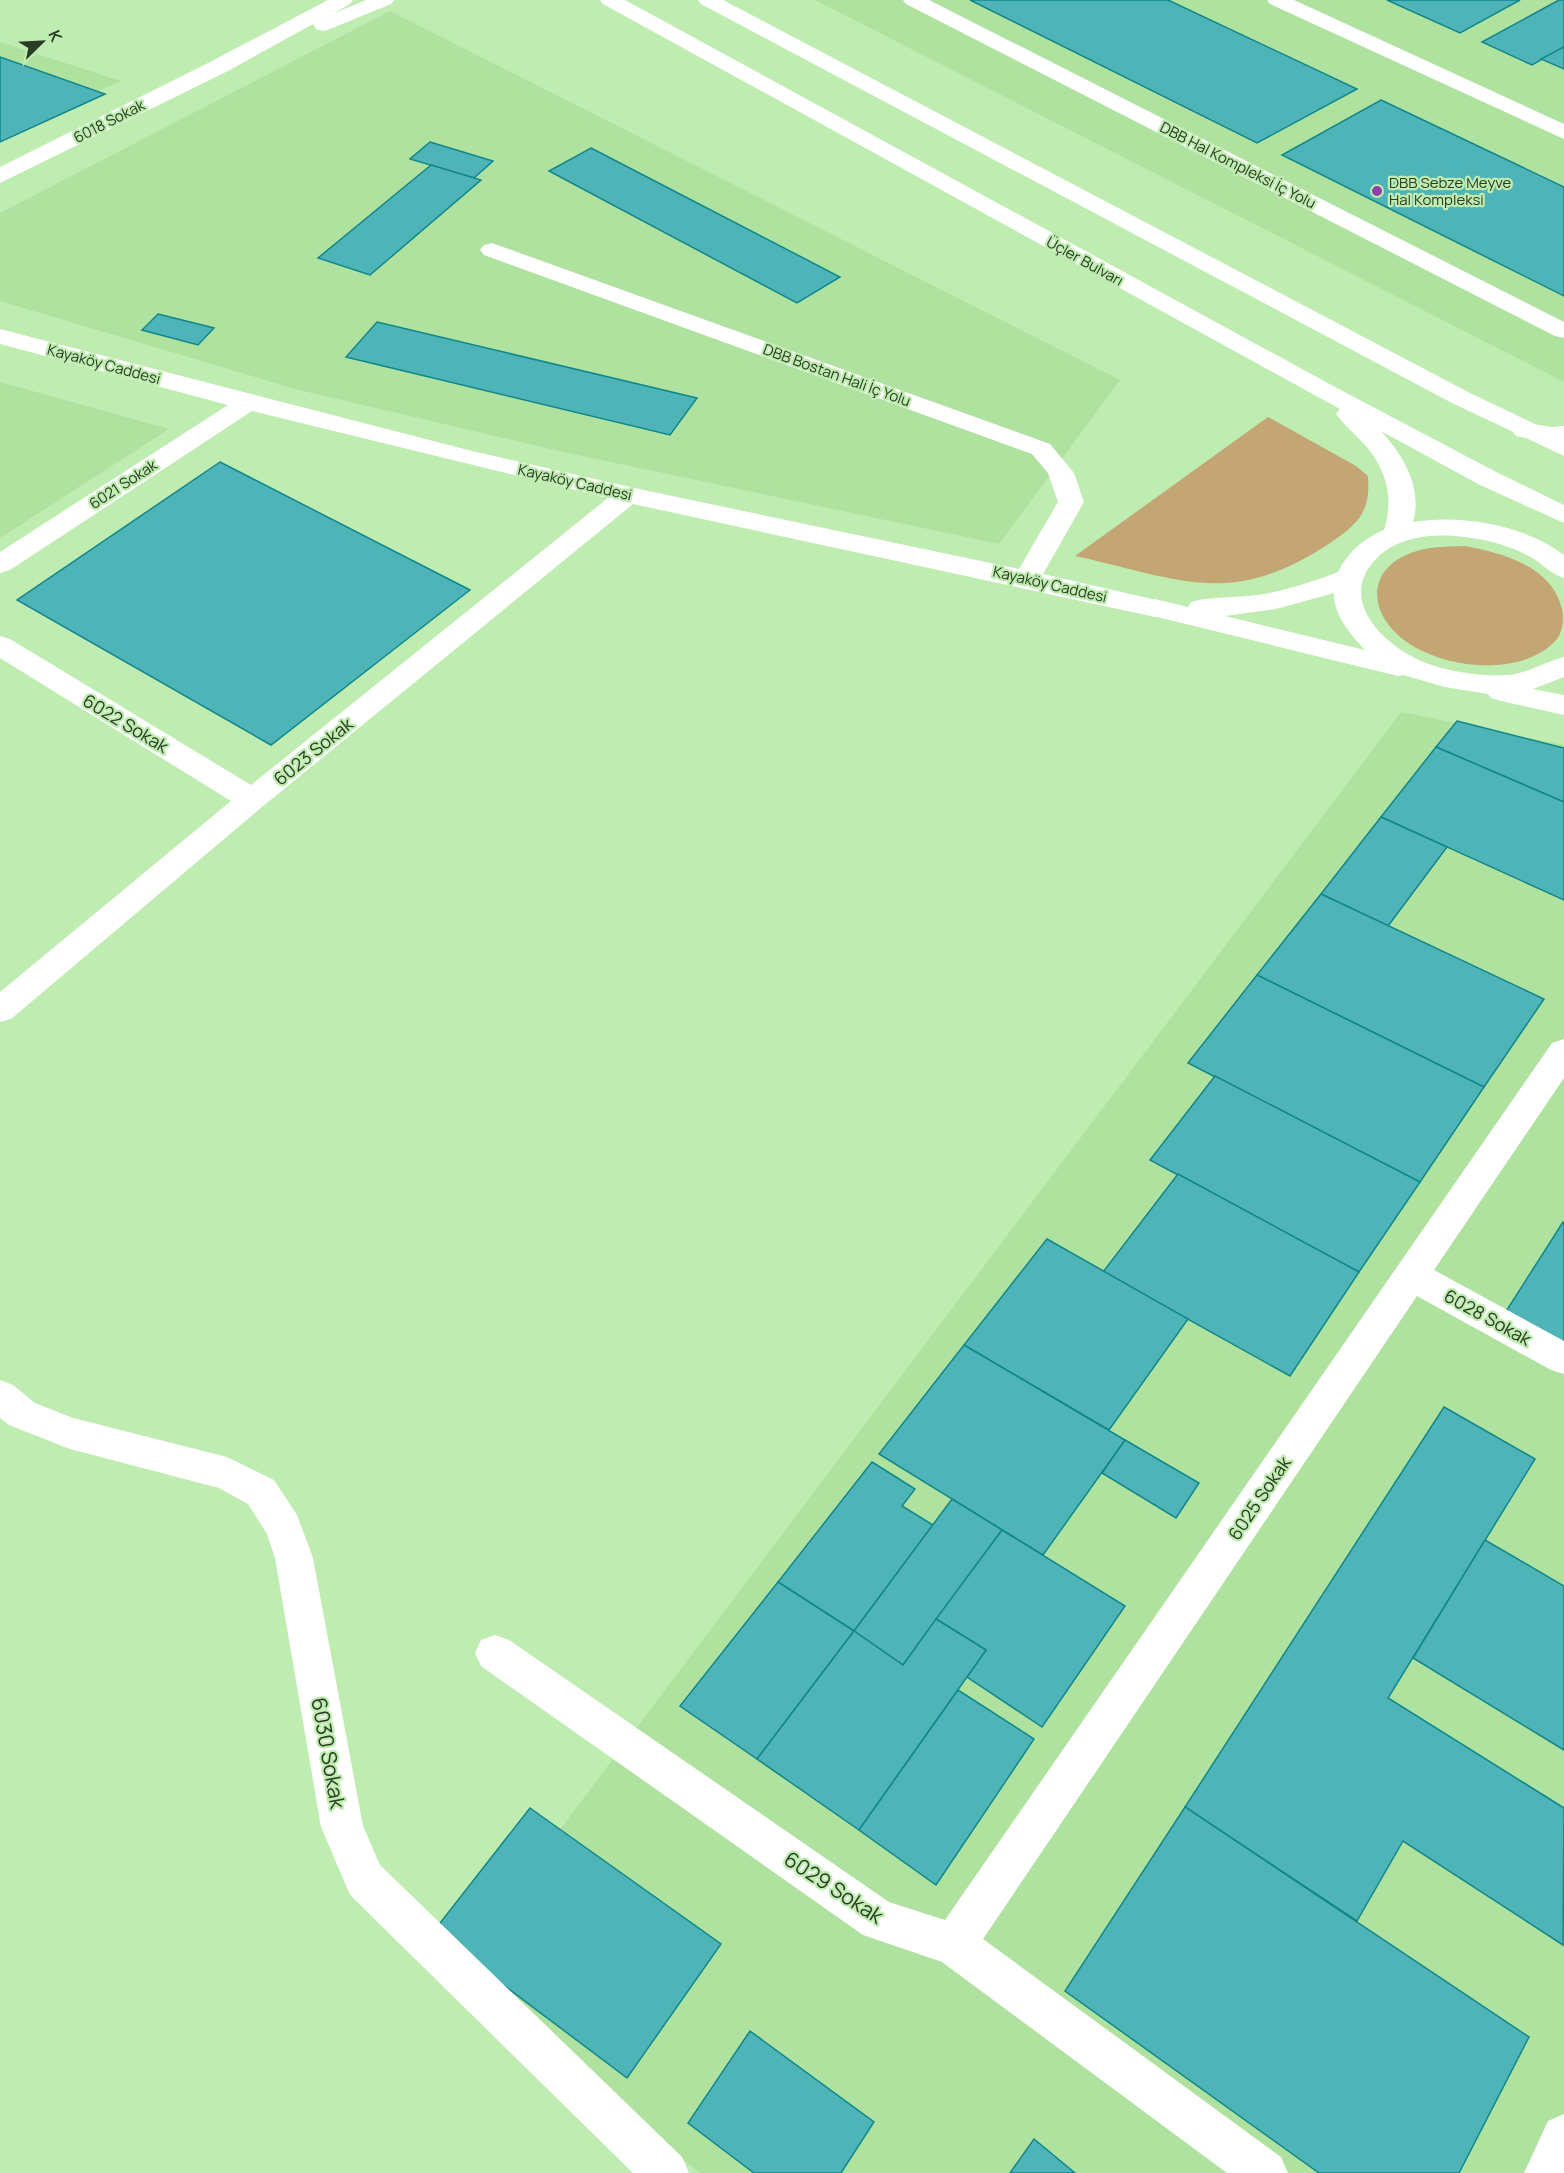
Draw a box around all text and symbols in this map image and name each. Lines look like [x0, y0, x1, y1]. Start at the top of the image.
north arrow [12, 12, 72, 72]
text: K [44, 27, 68, 46]
street label: 6018 Sokak [70, 94, 149, 148]
street label: DBB Hal Kompleksi İç Yolu [1156, 116, 1320, 214]
place label: DBB Sebze Meyve Hal Kompleksi [1389, 172, 1512, 210]
marker: DBB Sebze Meyve Hal Kompleksi [1370, 184, 1384, 198]
street label: Üçler Bulvarı [1043, 231, 1127, 291]
street label: Kayaköy Caddesi [45, 339, 163, 389]
street label: DBB Bostan Hali İç Yolu [760, 339, 914, 411]
street label: 6021 Sokak [85, 454, 162, 514]
street label: Kayaköy Caddesi [516, 459, 634, 505]
street label: Kayaköy Caddesi [991, 561, 1109, 607]
street label: 6022 Sokak [79, 688, 174, 759]
street label: 6023 Sokak [268, 711, 359, 790]
street label: 6028 Sokak [1440, 1283, 1537, 1351]
street label: 6025 Sokak [1222, 1451, 1296, 1545]
street label: 6030 Sokak [305, 1695, 353, 1811]
street label: 6029 Sokak [779, 1845, 889, 1930]

